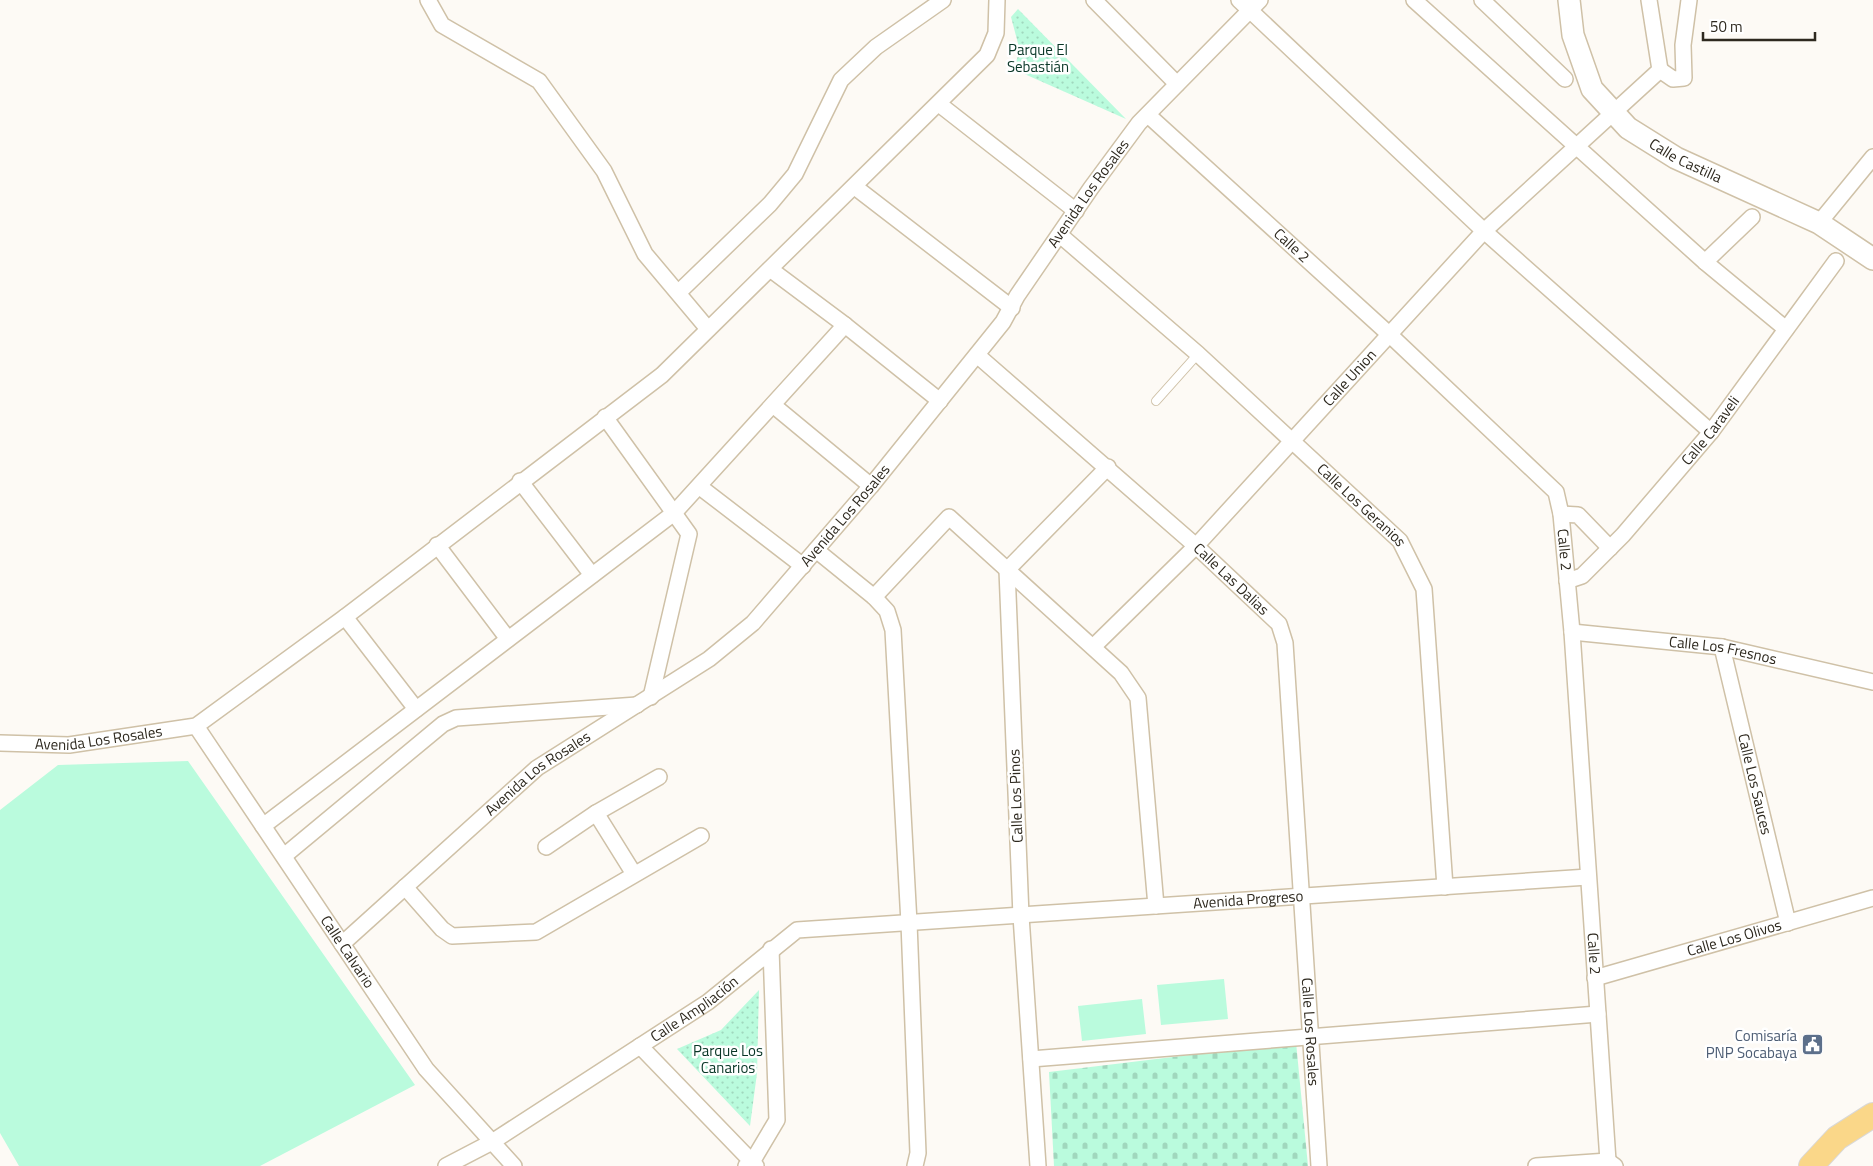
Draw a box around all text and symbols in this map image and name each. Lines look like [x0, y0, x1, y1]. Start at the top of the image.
scale bar [1703, 10, 1816, 42]
text: 50 m [1710, 15, 1743, 38]
park label: Parque El Sebastián [1007, 38, 1069, 78]
street label: Calle Castilla [1645, 132, 1726, 189]
street label: Avenida Los Rosales [1041, 134, 1134, 252]
street label: Calle 2 [1269, 223, 1315, 268]
street label: Calle Union [1317, 344, 1382, 411]
street label: Calle Caraveli [1675, 391, 1745, 470]
street label: Calle Los Geranios [1312, 458, 1413, 550]
street label: Avenida Los Rosales [795, 459, 895, 571]
street label: Calle 2 [1551, 528, 1578, 572]
street label: Calle Las Dalias [1188, 537, 1275, 620]
street label: Calle Los Fresnos [1668, 630, 1779, 670]
street label: Avenida Los Rosales [34, 719, 164, 756]
street label: Avenida Los Rosales [479, 725, 595, 821]
street label: Calle Los Sauces [1732, 731, 1779, 837]
street label: Calle Los Pinos [1002, 749, 1029, 843]
street label: Avenida Progreso [1192, 884, 1304, 914]
street label: Calle Calvario [315, 910, 381, 993]
street label: Calle Los Olivos [1684, 913, 1784, 962]
street label: Calle 2 [1581, 932, 1607, 975]
street label: Calle Ampliación [645, 970, 743, 1048]
street label: Calle Los Rosales [1296, 977, 1326, 1087]
place label: Comisaría PNP Socabaya [1706, 1024, 1797, 1064]
public building icon: Comisaría PNP Socabaya [1801, 1033, 1825, 1057]
park label: Parque Los Canarios [693, 1039, 763, 1079]

